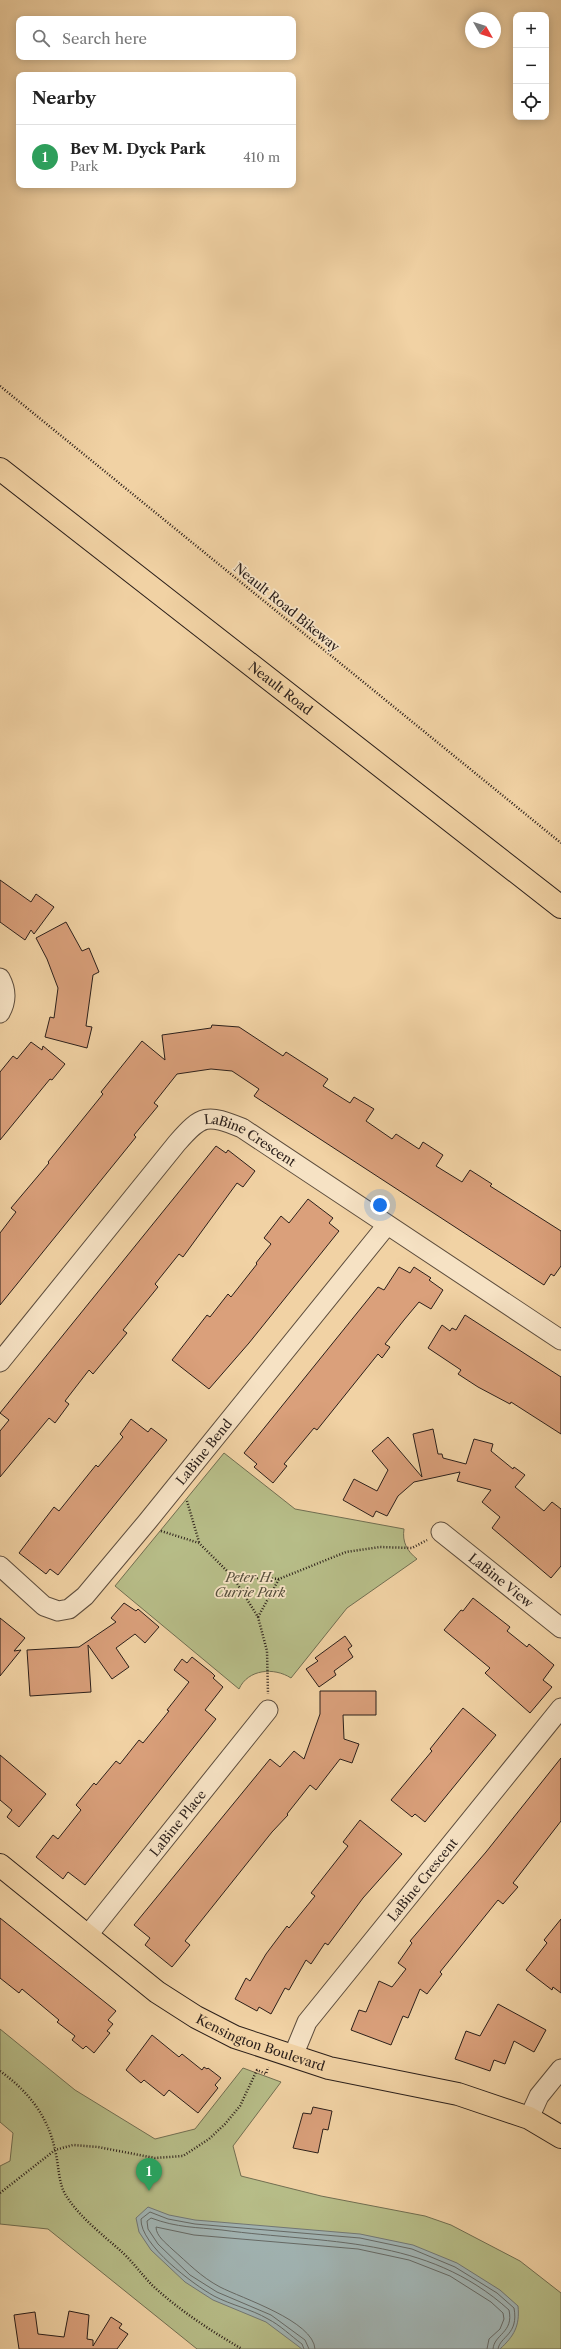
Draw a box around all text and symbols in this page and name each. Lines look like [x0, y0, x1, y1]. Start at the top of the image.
north arrow [465, 12, 501, 48]
map controls [513, 12, 549, 120]
button: + [513, 12, 549, 48]
search box [16, 16, 296, 60]
icon: search [30, 27, 52, 49]
text: Search here [62, 29, 147, 48]
button: − [513, 48, 549, 84]
button: locate [513, 84, 549, 120]
text: Nearby [32, 88, 96, 108]
text: Bev M. Dyck Park [70, 139, 206, 158]
text: 1 [42, 149, 48, 165]
text: 410 m [243, 149, 280, 165]
text: Park [70, 158, 98, 174]
street label: Neault Road Bikeway [231, 559, 344, 655]
street label: Neault Road [245, 658, 316, 718]
street label: LaBine Crescent [203, 1111, 299, 1170]
your location [370, 1195, 390, 1215]
street label: LaBine Bend [173, 1416, 235, 1488]
street label: LaBine View [466, 1549, 537, 1611]
park label: Peter H. Currie Park [215, 1569, 286, 1600]
street label: LaBine Place [146, 1786, 209, 1859]
street label: LaBine Crescent [384, 1834, 461, 1924]
street label: Kensington Boulevard [194, 2010, 327, 2074]
pin: 1 [136, 2158, 162, 2191]

